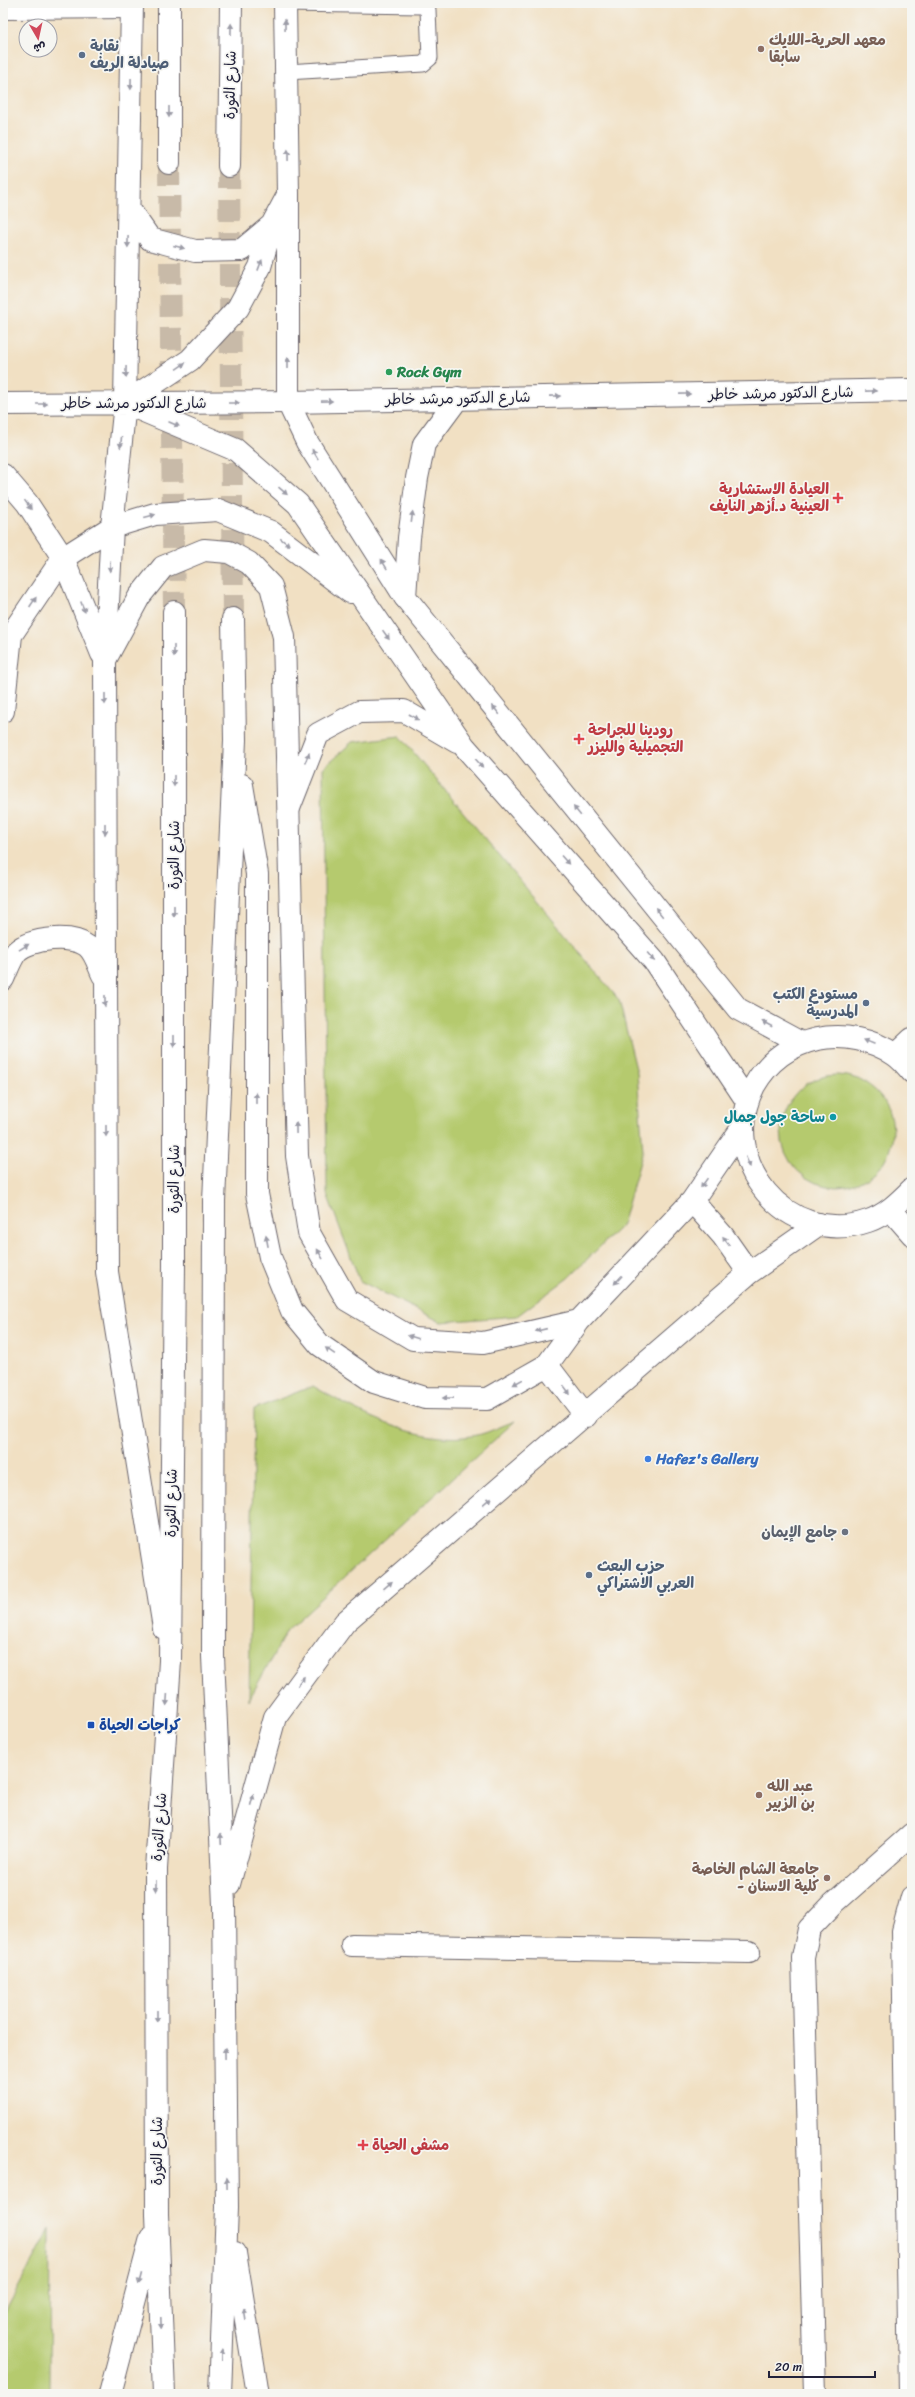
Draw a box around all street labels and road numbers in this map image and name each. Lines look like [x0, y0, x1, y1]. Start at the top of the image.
street label: شارع الثورة [216, 50, 244, 120]
street label: شارع الدكتور مرشد خاطر [706, 379, 854, 407]
street label: شارع الدكتور مرشد خاطر [383, 384, 531, 412]
street label: شارع الدكتور مرشد خاطر [59, 390, 207, 416]
street label: شارع الثورة [161, 820, 187, 890]
street label: شارع الثورة [161, 1144, 187, 1214]
street label: شارع الثورة [157, 1468, 185, 1538]
street label: شارع الثورة [144, 1792, 174, 1862]
street label: شارع الثورة [144, 2116, 170, 2186]

